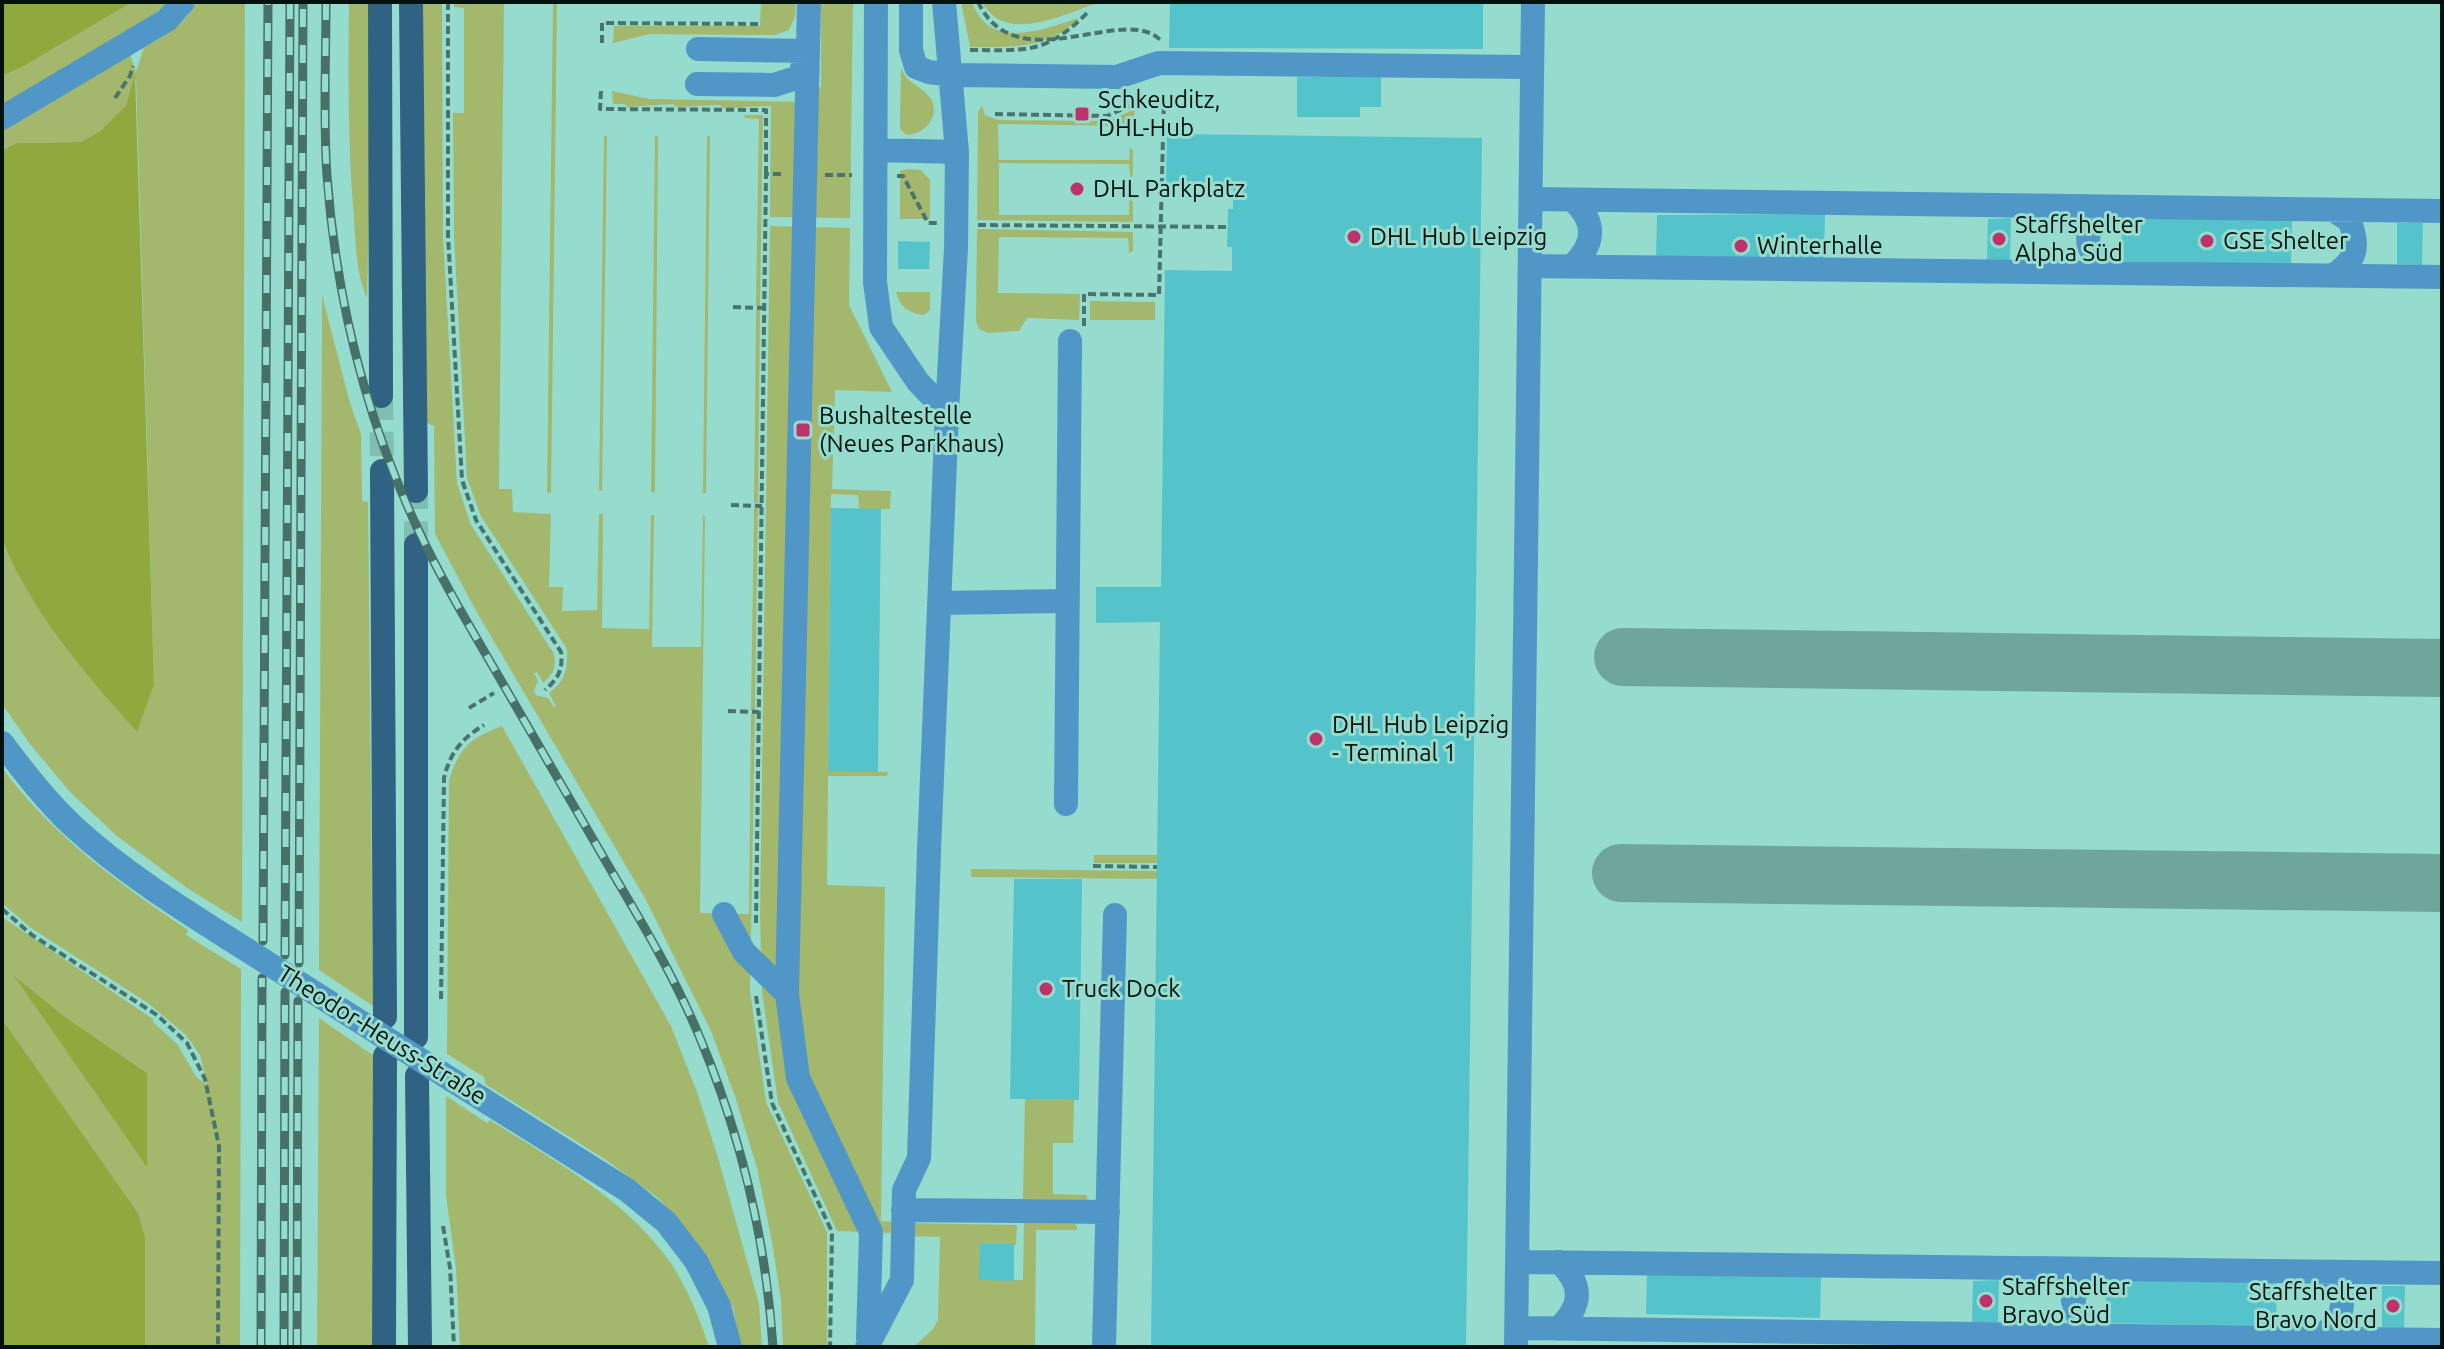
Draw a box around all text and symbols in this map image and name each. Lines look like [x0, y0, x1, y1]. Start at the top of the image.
place label: Schkeuditz, DHL-Hub [1098, 86, 1220, 141]
marker: Schkeuditz, DHL-Hub [1073, 105, 1091, 123]
place label: DHL Parkplatz [1093, 175, 1245, 202]
marker: DHL Parkplatz [1068, 180, 1086, 198]
place label: Staffshelter Alpha Süd [2015, 211, 2143, 266]
place label: DHL Hub Leipzig [1370, 223, 1547, 250]
place label: GSE Shelter [2223, 227, 2348, 254]
marker: DHL Hub Leipzig [1345, 228, 1363, 246]
marker: Staffshelter Alpha Süd [1990, 230, 2008, 248]
place label: Winterhalle [1757, 232, 1883, 259]
marker: GSE Shelter [2198, 232, 2216, 250]
marker: Winterhalle [1732, 237, 1750, 255]
place label: Bushaltestelle (Neues Parkhaus) [819, 402, 1005, 457]
marker: Bushaltestelle (Neues Parkhaus) [794, 421, 812, 439]
place label: DHL Hub Leipzig - Terminal 1 [1332, 711, 1509, 766]
marker: DHL Hub Leipzig - Terminal 1 [1307, 730, 1325, 748]
street label: Theodor-Heuss-Straße [273, 959, 491, 1110]
place label: Truck Dock [1062, 975, 1180, 1002]
marker: Truck Dock [1037, 980, 1055, 998]
place label: Staffshelter Bravo Süd [2002, 1273, 2130, 1328]
place label: Staffshelter Bravo Nord [2249, 1278, 2377, 1333]
marker: Staffshelter Bravo Süd [1977, 1292, 1995, 1310]
marker: Staffshelter Bravo Nord [2384, 1297, 2402, 1315]

